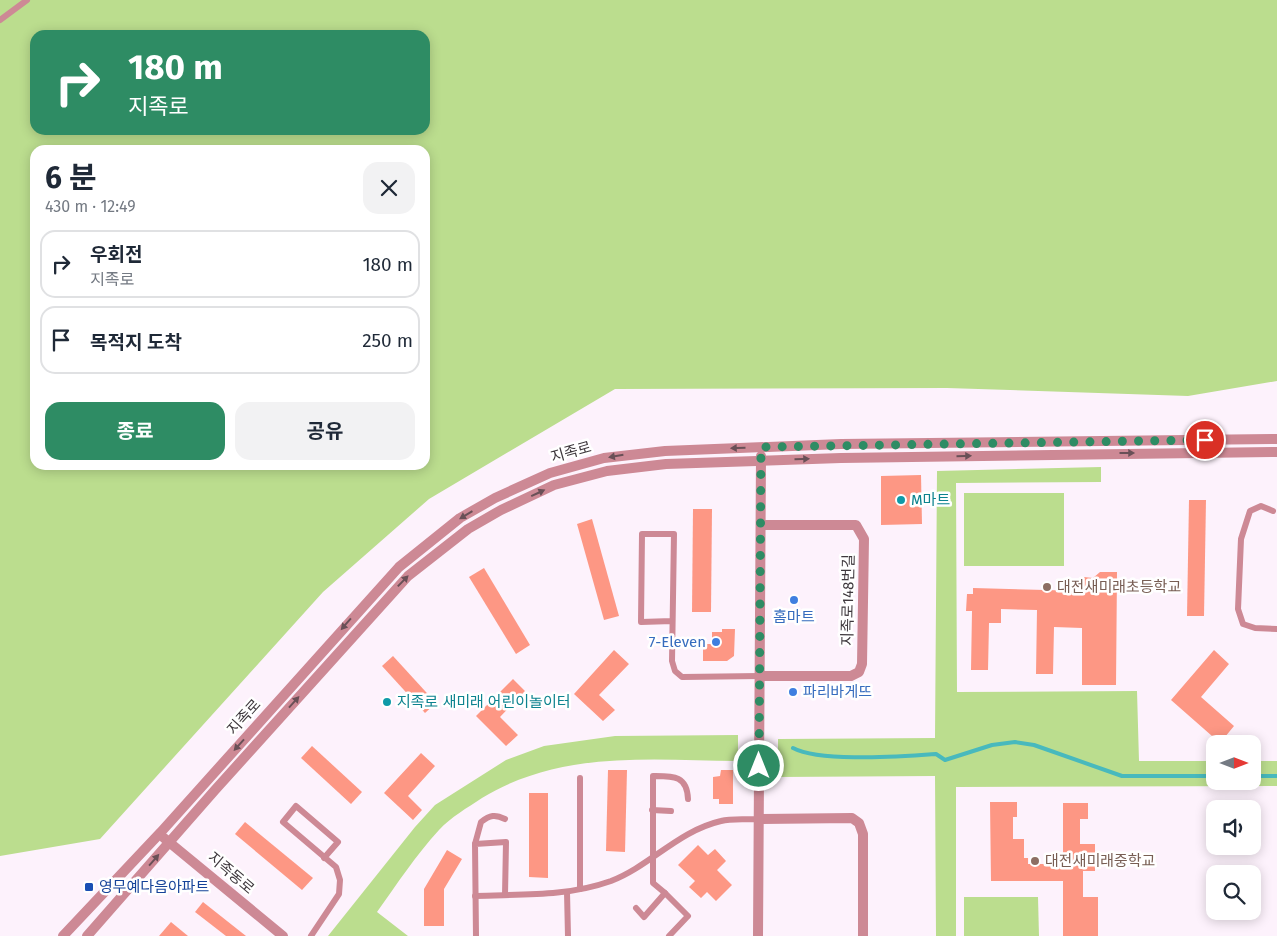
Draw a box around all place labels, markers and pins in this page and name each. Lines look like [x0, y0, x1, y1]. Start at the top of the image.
pin [1184, 419, 1226, 461]
place label: M마트 [911, 491, 950, 509]
marker: M마트 [895, 494, 907, 506]
place label: 대전새미래초등학교 [1057, 578, 1181, 596]
marker: 대전새미래초등학교 [1041, 581, 1053, 593]
marker: 홈마트 [788, 594, 800, 606]
place label: 홈마트 [773, 608, 815, 626]
place label: 7-Eleven [649, 633, 706, 651]
marker: 7-Eleven [710, 636, 722, 648]
place label: 파리바게뜨 [803, 683, 872, 701]
marker: 파리바게뜨 [787, 686, 799, 698]
place label: 지족로 새미래 어린이놀이터 [397, 693, 571, 711]
marker: 지족로 새미래 어린이놀이터 [381, 696, 393, 708]
place label: 대전새미래중학교 [1045, 852, 1155, 870]
marker: 대전새미래중학교 [1029, 855, 1041, 867]
place label: 영무예다음아파트 [99, 878, 210, 896]
marker: 영무예다음아파트 [83, 881, 95, 893]

